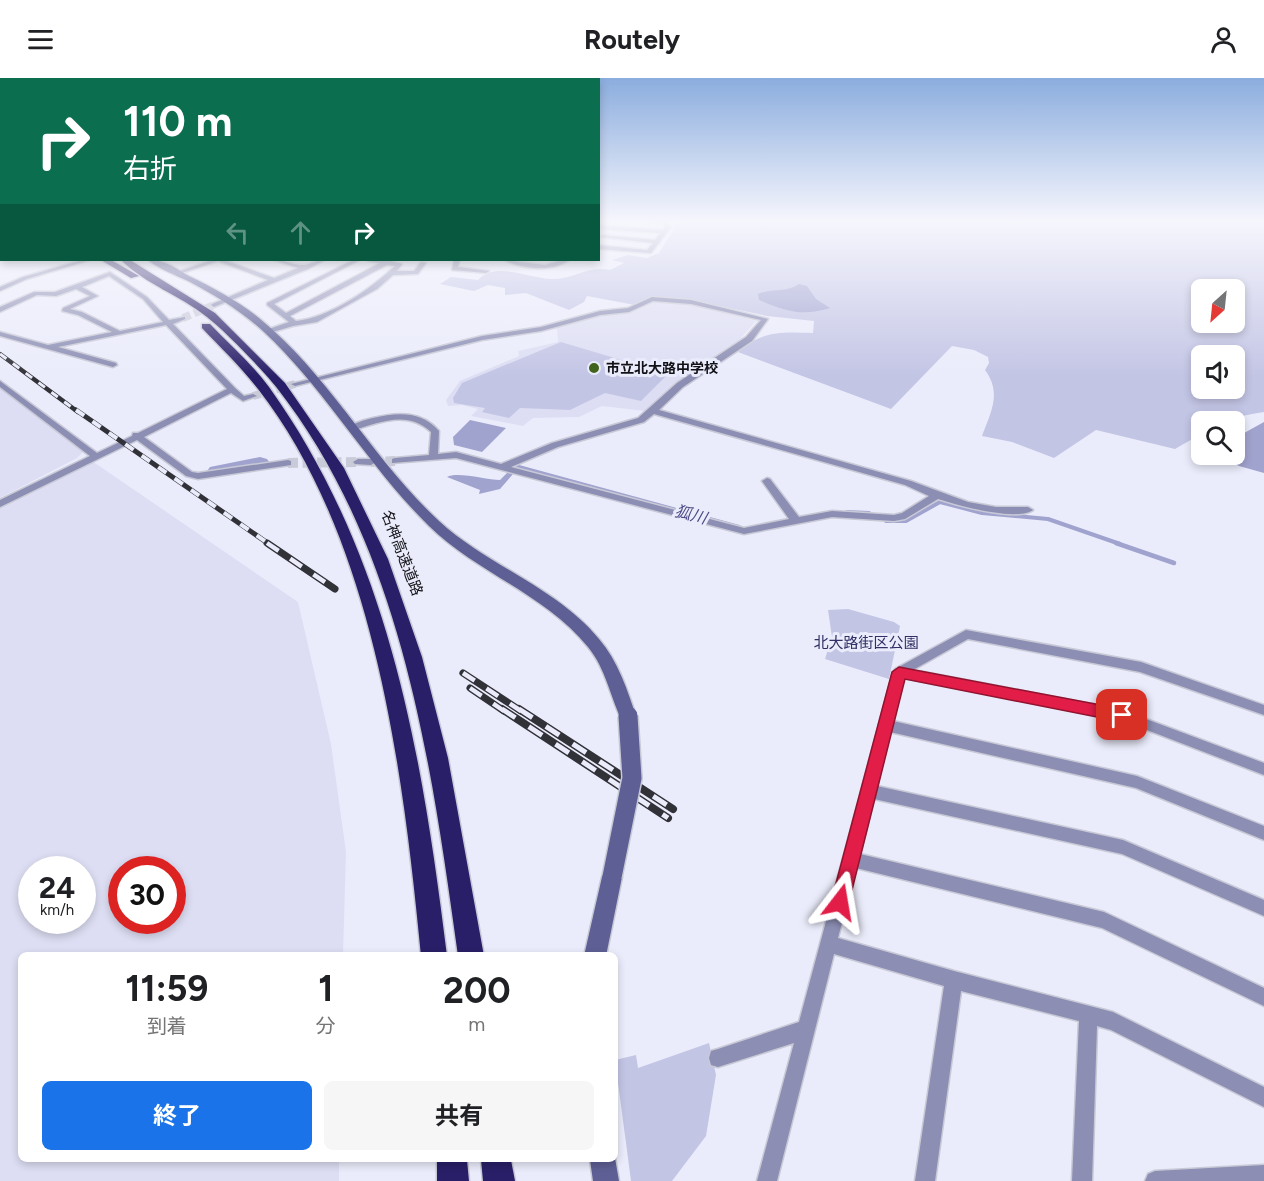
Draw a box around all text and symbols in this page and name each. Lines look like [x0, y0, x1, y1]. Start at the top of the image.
icon: menu [24, 23, 57, 56]
text: Routely [584, 23, 680, 56]
icon: person [1207, 23, 1240, 56]
text: 110 m [123, 96, 232, 147]
icon: right [24, 102, 102, 180]
text: 右折 [123, 152, 177, 185]
icon: left [221, 216, 254, 249]
icon: ahead [284, 216, 317, 249]
icon: right [347, 216, 380, 249]
north arrow [1191, 279, 1245, 333]
map controls [1191, 279, 1245, 465]
button: sound [1191, 345, 1245, 399]
place label: 市立北大路中学校 [606, 360, 718, 377]
marker: 市立北大路中学校 [587, 361, 601, 375]
button: search [1191, 411, 1245, 465]
water label: 狐川 [673, 501, 711, 528]
street label: 名神高速道路 [377, 508, 427, 598]
park label: 北大路街区公園 [813, 634, 919, 652]
pin [1096, 689, 1147, 740]
icon: arrive [1105, 698, 1138, 731]
speed limit sign: 30 [108, 856, 186, 934]
text: 24 [39, 869, 75, 906]
position arrow [808, 870, 872, 934]
text: km/h [40, 901, 74, 919]
text: 11:59 [125, 967, 208, 1010]
text: 1 [318, 967, 333, 1010]
text: 200 [443, 969, 511, 1012]
text: m [468, 1012, 485, 1036]
text: 到着 [147, 1014, 187, 1038]
text: 分 [316, 1014, 336, 1038]
button: 終了 [42, 1081, 312, 1150]
button: 共有 [324, 1081, 594, 1150]

